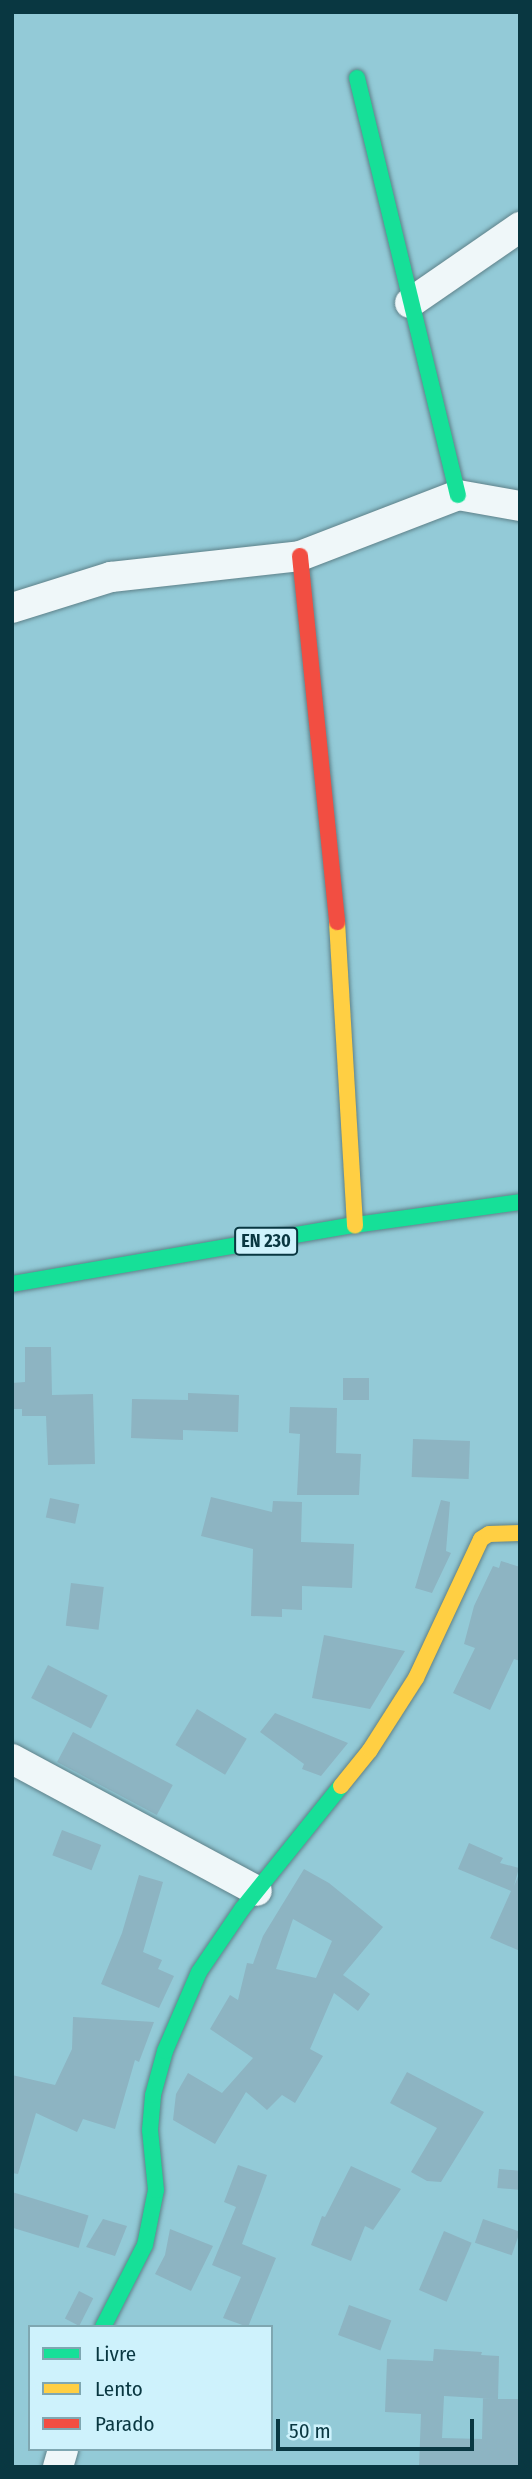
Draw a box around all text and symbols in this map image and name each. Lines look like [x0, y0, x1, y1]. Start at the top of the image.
road number: EN 230 [233, 1226, 299, 1256]
legend [28, 2325, 273, 2451]
text: Livre [95, 2341, 136, 2367]
text: Lento [95, 2376, 143, 2402]
scale bar [280, 2406, 478, 2450]
text: Parado [95, 2411, 154, 2437]
text: 50 m [289, 2418, 331, 2444]

